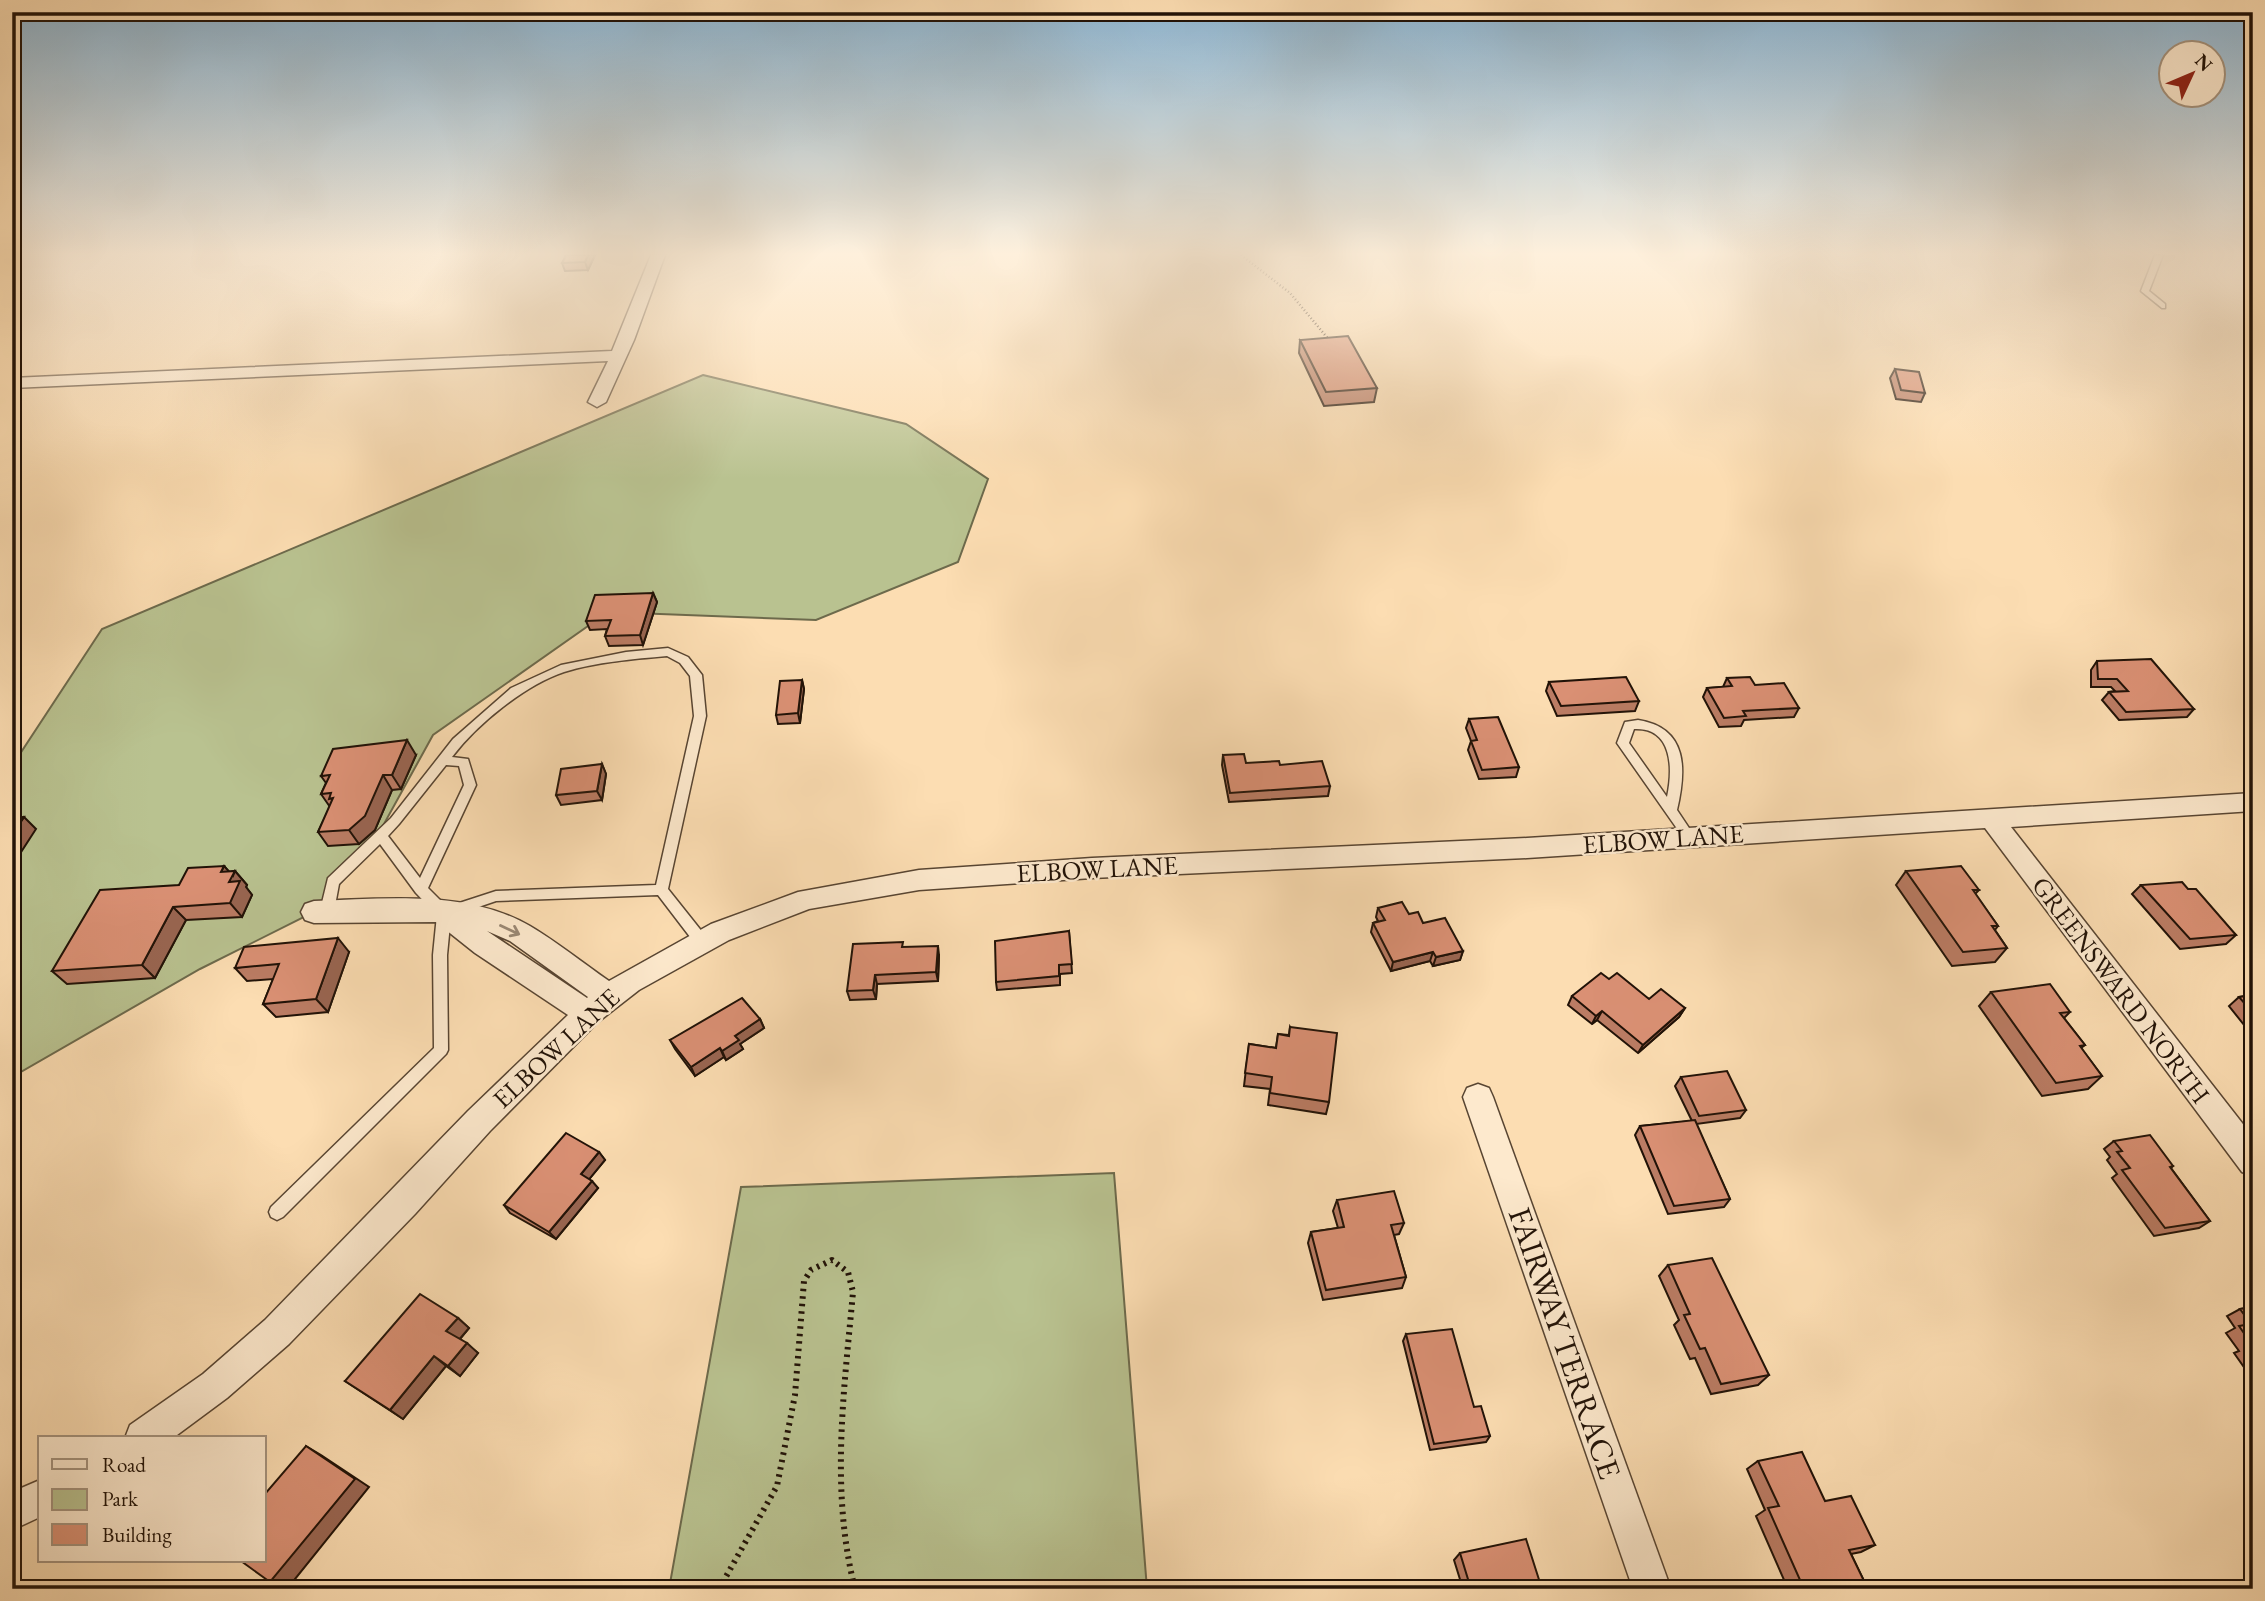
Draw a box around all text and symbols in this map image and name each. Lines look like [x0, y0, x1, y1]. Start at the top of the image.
north arrow [2156, 38, 2226, 108]
text: N [2190, 48, 2219, 77]
street label: ELBOW LANE [1581, 816, 1745, 862]
street label: ELBOW LANE [1015, 848, 1179, 890]
street label: GREENSWARD NORTH [2024, 870, 2218, 1110]
one-way arrow [499, 924, 520, 937]
street label: ELBOW LANE [485, 980, 627, 1116]
street label: FAIRWAY TERRACE [1499, 1202, 1631, 1484]
legend [38, 1436, 266, 1562]
text: Road [102, 1451, 146, 1478]
text: Park [102, 1485, 139, 1512]
text: Building [102, 1521, 172, 1548]

